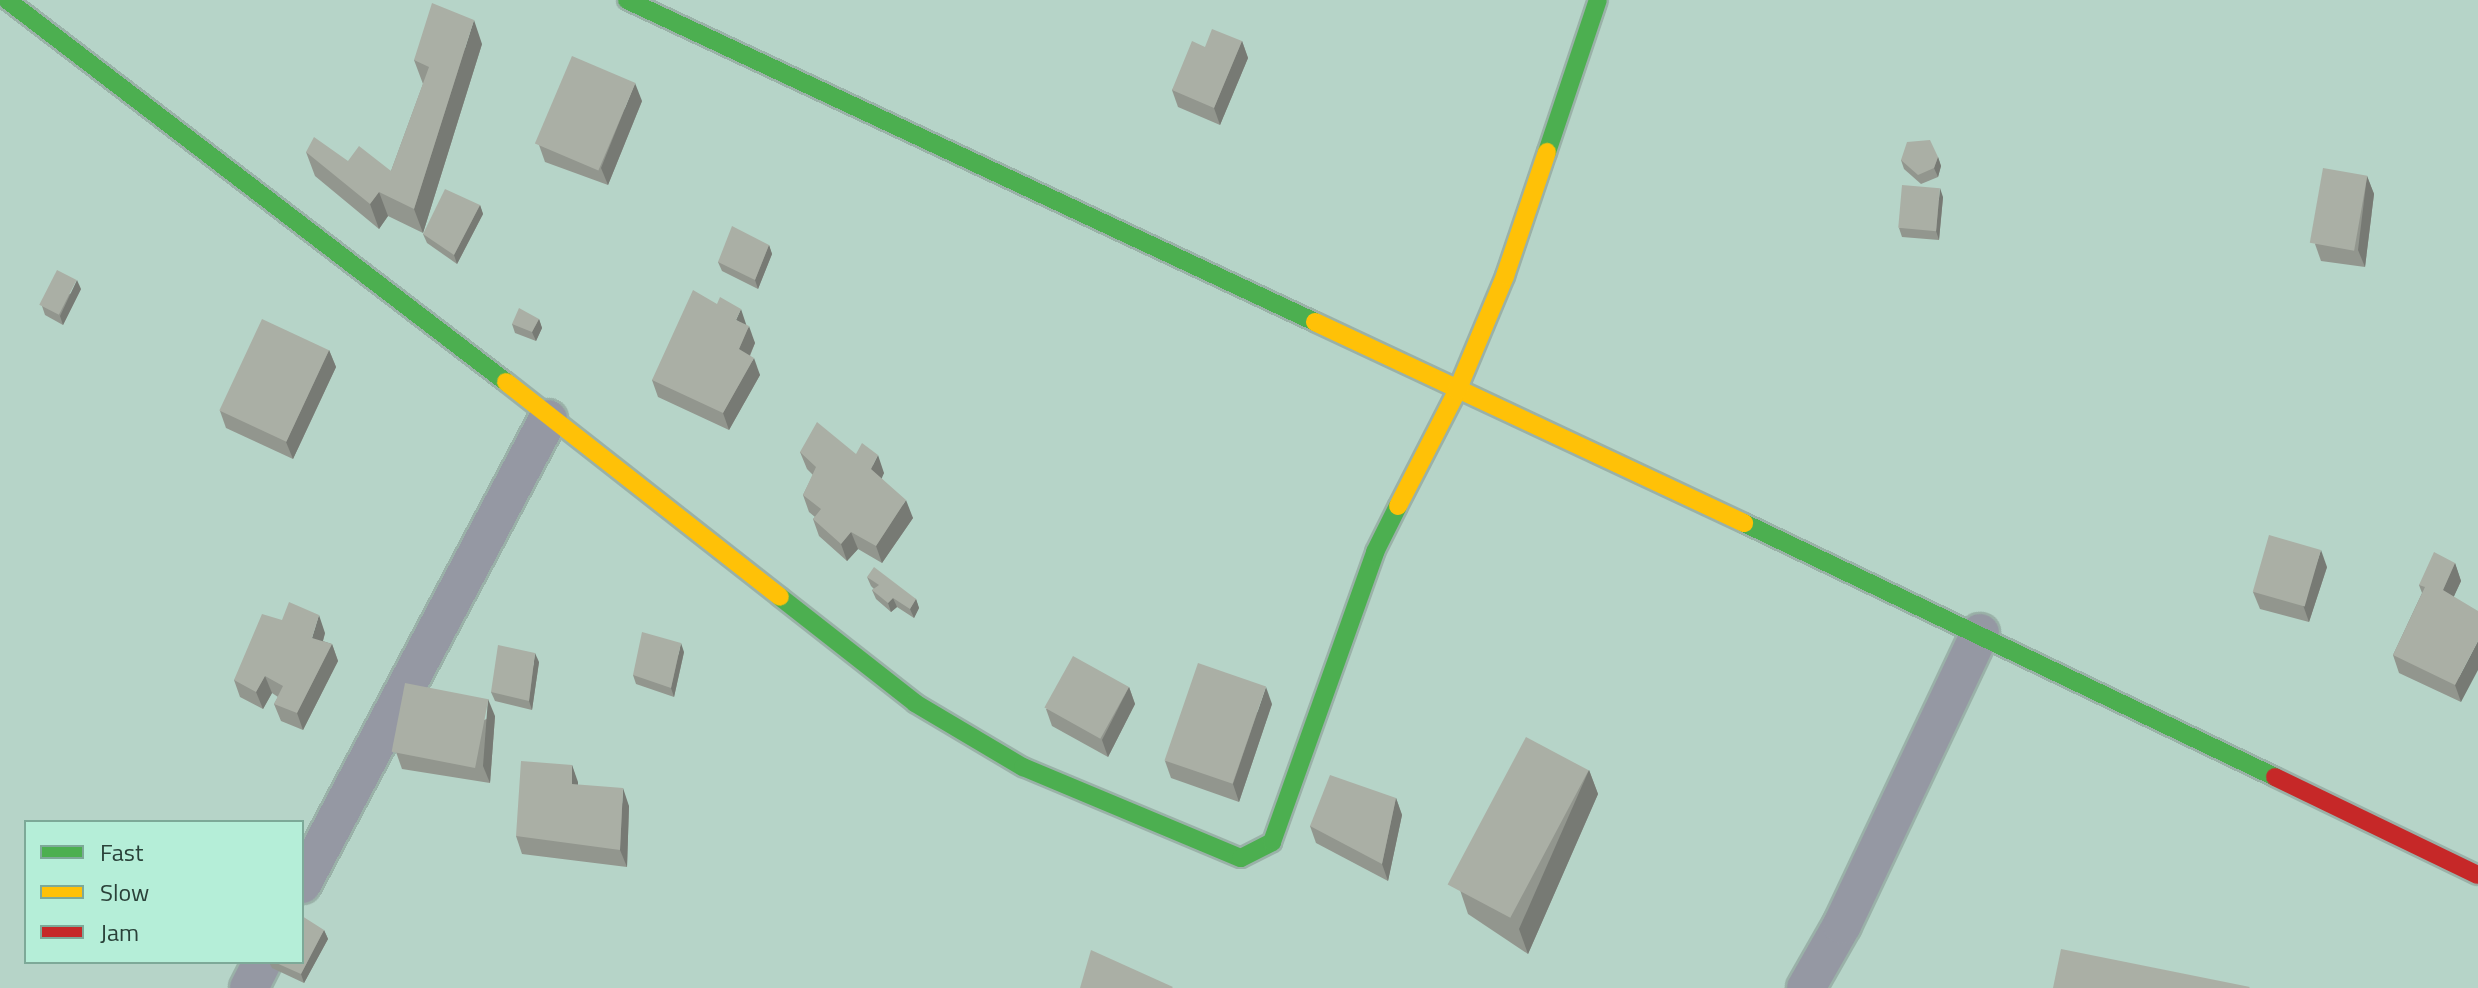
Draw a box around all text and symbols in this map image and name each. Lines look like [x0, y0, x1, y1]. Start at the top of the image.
legend [24, 820, 304, 964]
text: Fast [100, 834, 143, 870]
text: Slow [100, 874, 149, 910]
text: Jam [100, 914, 139, 950]

